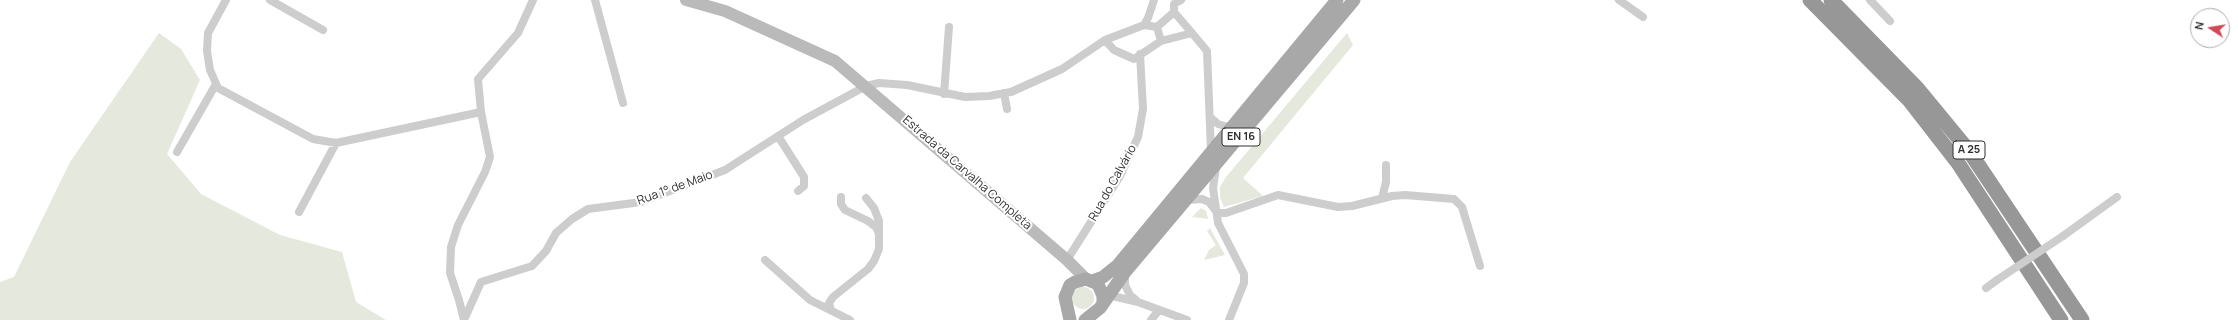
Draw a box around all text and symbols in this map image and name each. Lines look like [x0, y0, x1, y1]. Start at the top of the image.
north arrow [2190, 8, 2230, 48]
text: N [2191, 20, 2207, 31]
street label: Estrada da Carvalha Completa [900, 113, 1034, 233]
road number: EN 16 [1222, 128, 1260, 146]
road number: A 25 [1953, 141, 1985, 159]
street label: Rua do Calvário [1086, 142, 1140, 224]
street label: Rua 1° de Maio [635, 168, 715, 208]

